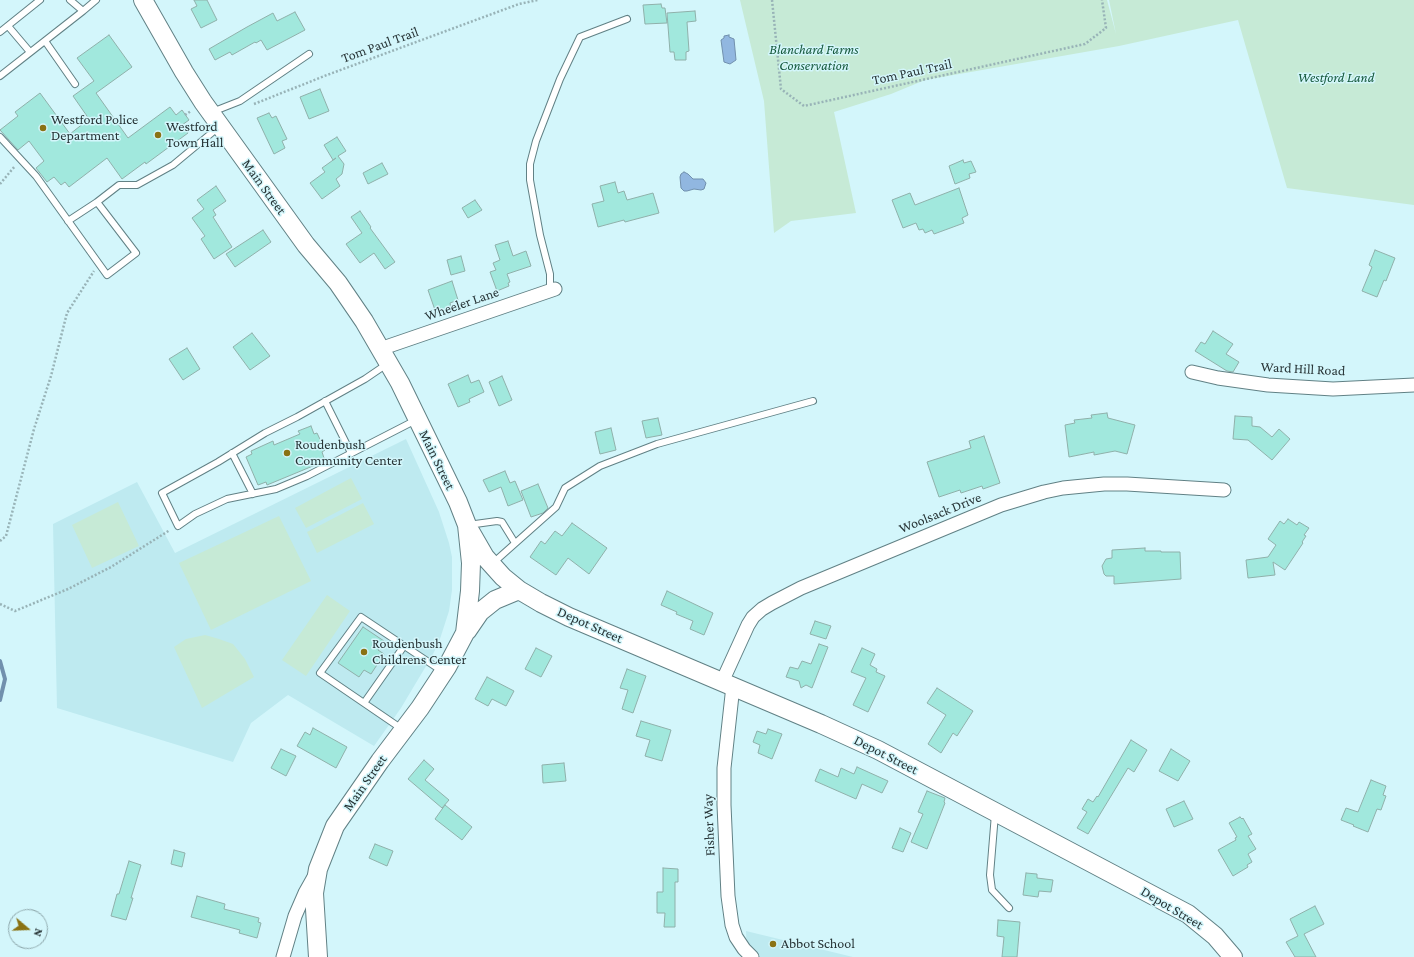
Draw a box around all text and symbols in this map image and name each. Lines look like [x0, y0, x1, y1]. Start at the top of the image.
street label: Tom Paul Trail [339, 23, 421, 67]
park label: Blanchard Farms Conservation [769, 42, 859, 74]
street label: Tom Paul Trail [871, 55, 953, 89]
park label: Westford Land [1298, 70, 1374, 86]
place label: Westford Police Department [51, 112, 138, 144]
place label: Westford Town Hall [166, 119, 223, 152]
marker: Westford Police Department [38, 123, 48, 133]
marker: Westford Town Hall [153, 130, 163, 140]
street label: Main Street [238, 156, 290, 218]
street label: Wheeler Lane [423, 283, 501, 325]
street label: Ward Hill Road [1260, 358, 1346, 380]
street label: Main Street [415, 427, 459, 493]
place label: Roudenbush Community Center [295, 437, 402, 470]
marker: Roudenbush Community Center [282, 448, 292, 458]
street label: Woolsack Drive [896, 489, 984, 537]
street label: Depot Street [555, 603, 625, 647]
place label: Roudenbush Childrens Center [372, 636, 466, 668]
marker: Roudenbush Childrens Center [359, 647, 369, 657]
street label: Depot Street [851, 732, 921, 778]
street label: Main Street [340, 752, 390, 814]
street label: Fisher Way [700, 794, 718, 856]
street label: Depot Street [1138, 883, 1206, 933]
north arrow [8, 909, 48, 949]
text: N [32, 927, 45, 938]
place label: Abbot School [781, 936, 855, 952]
marker: Abbot School [768, 939, 778, 949]

